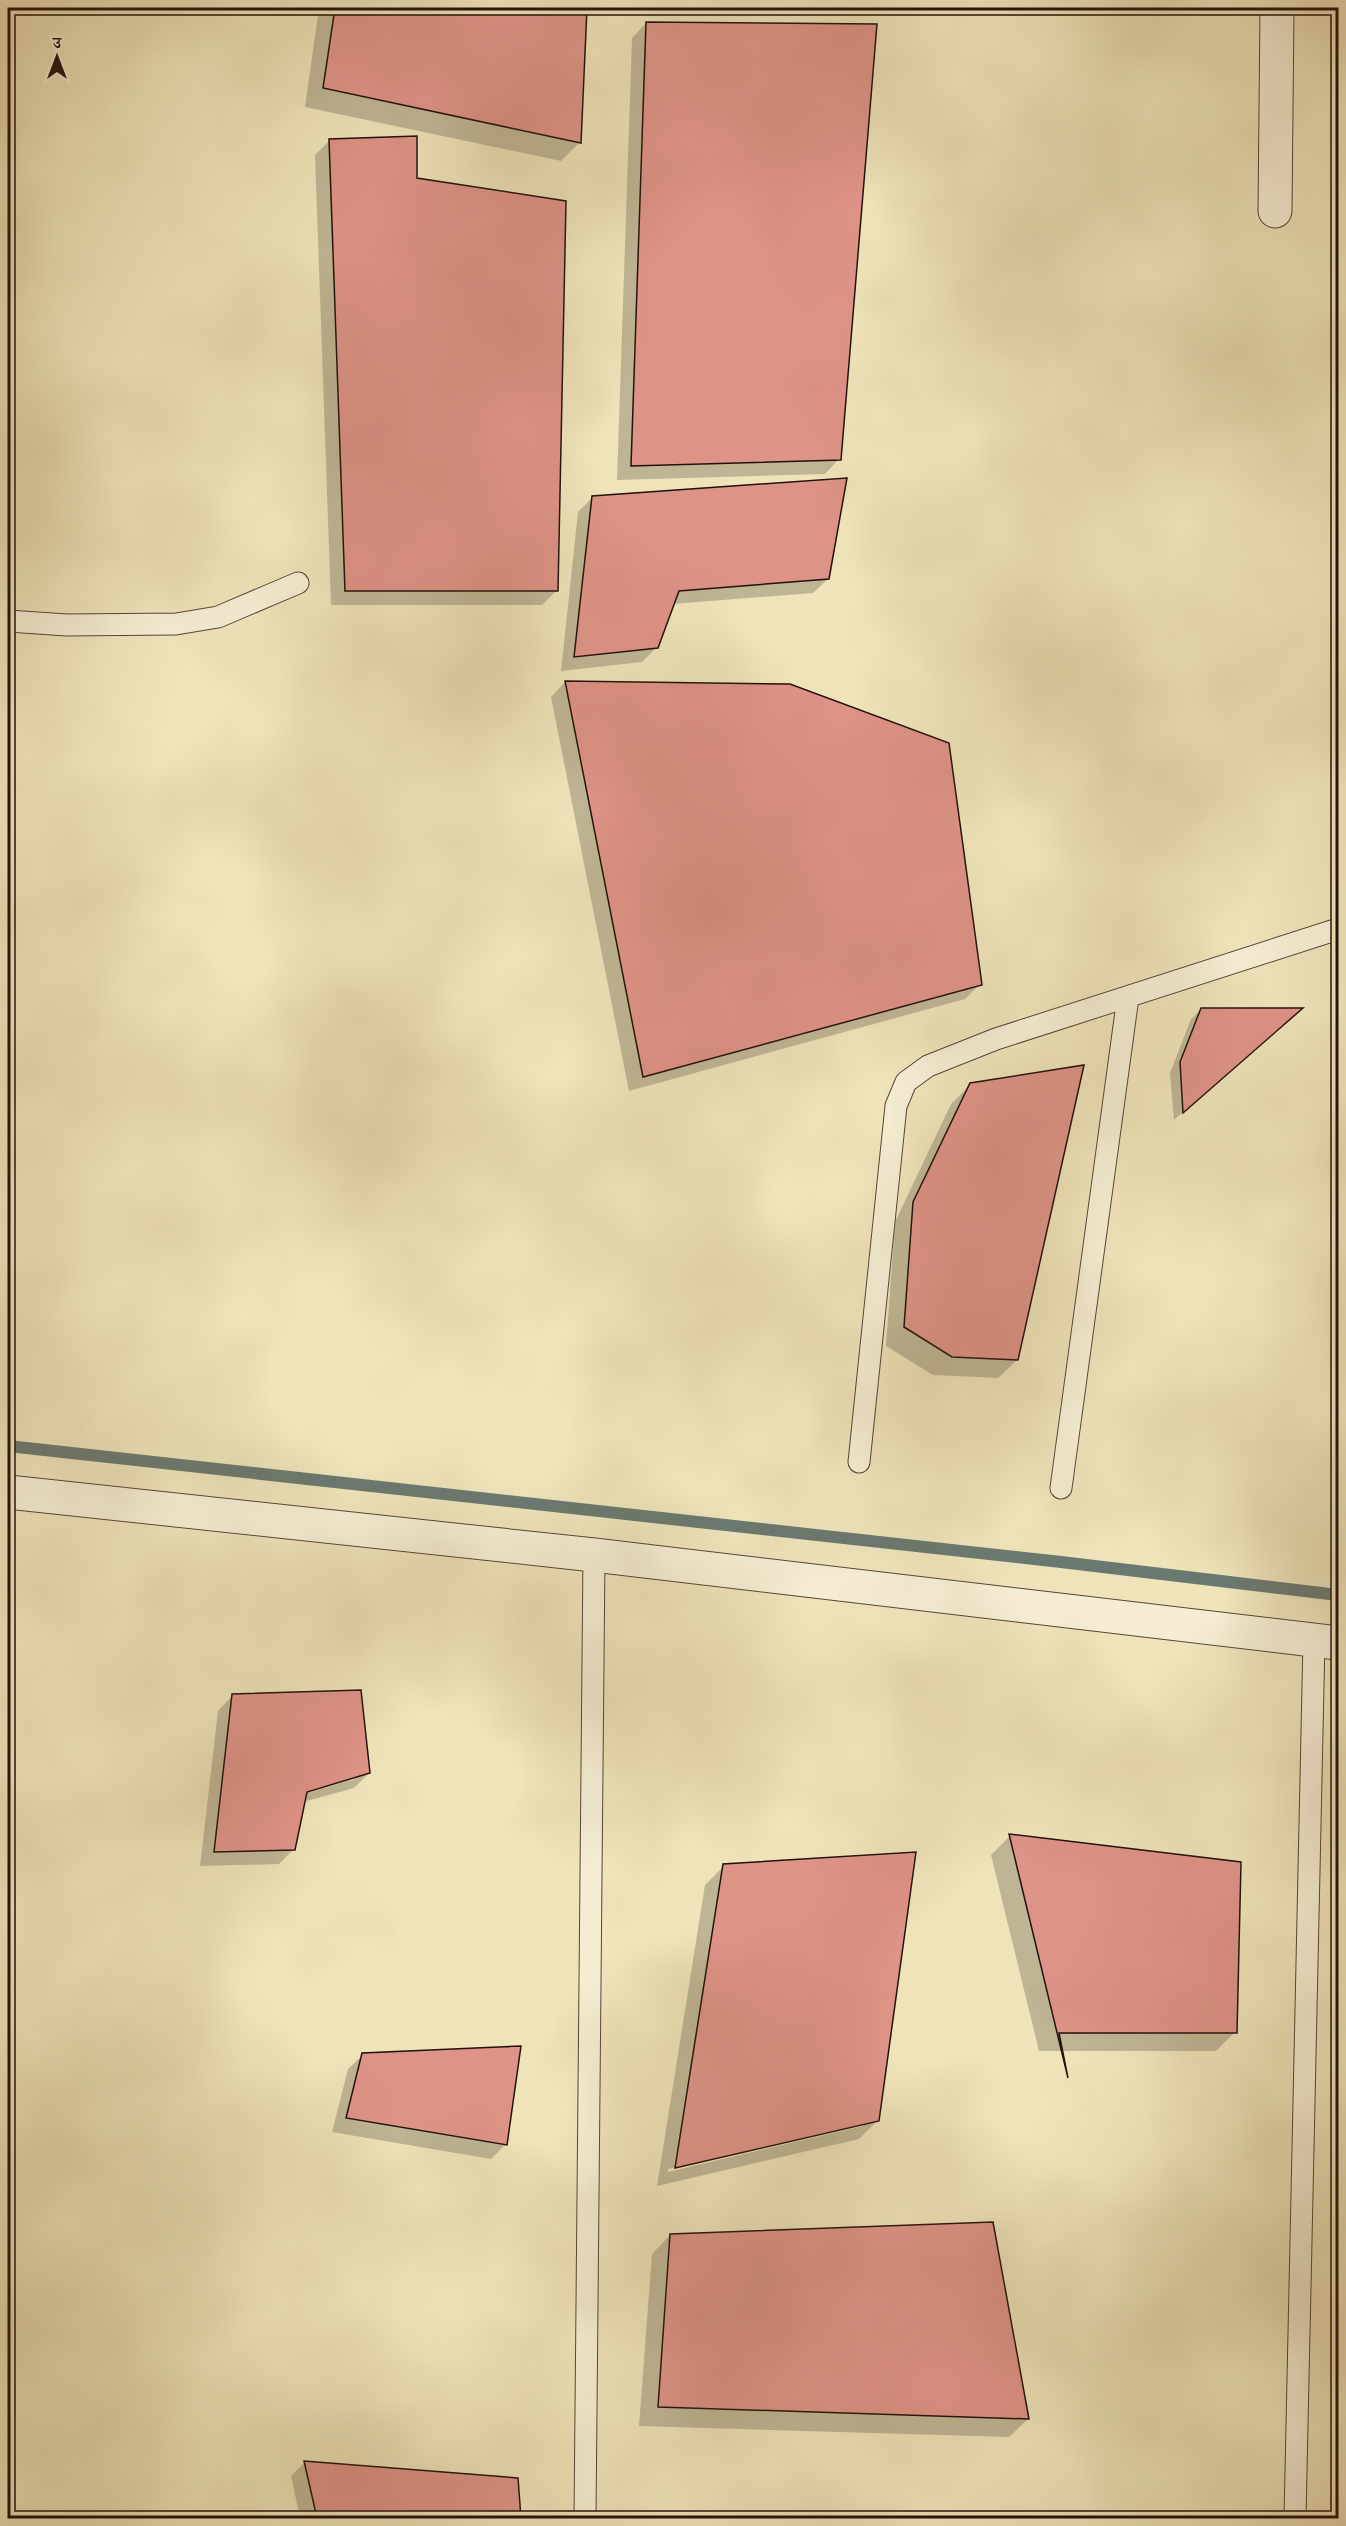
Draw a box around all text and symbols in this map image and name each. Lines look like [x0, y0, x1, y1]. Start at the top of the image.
north arrow [27, 27, 87, 87]
text: उ [52, 33, 63, 53]

